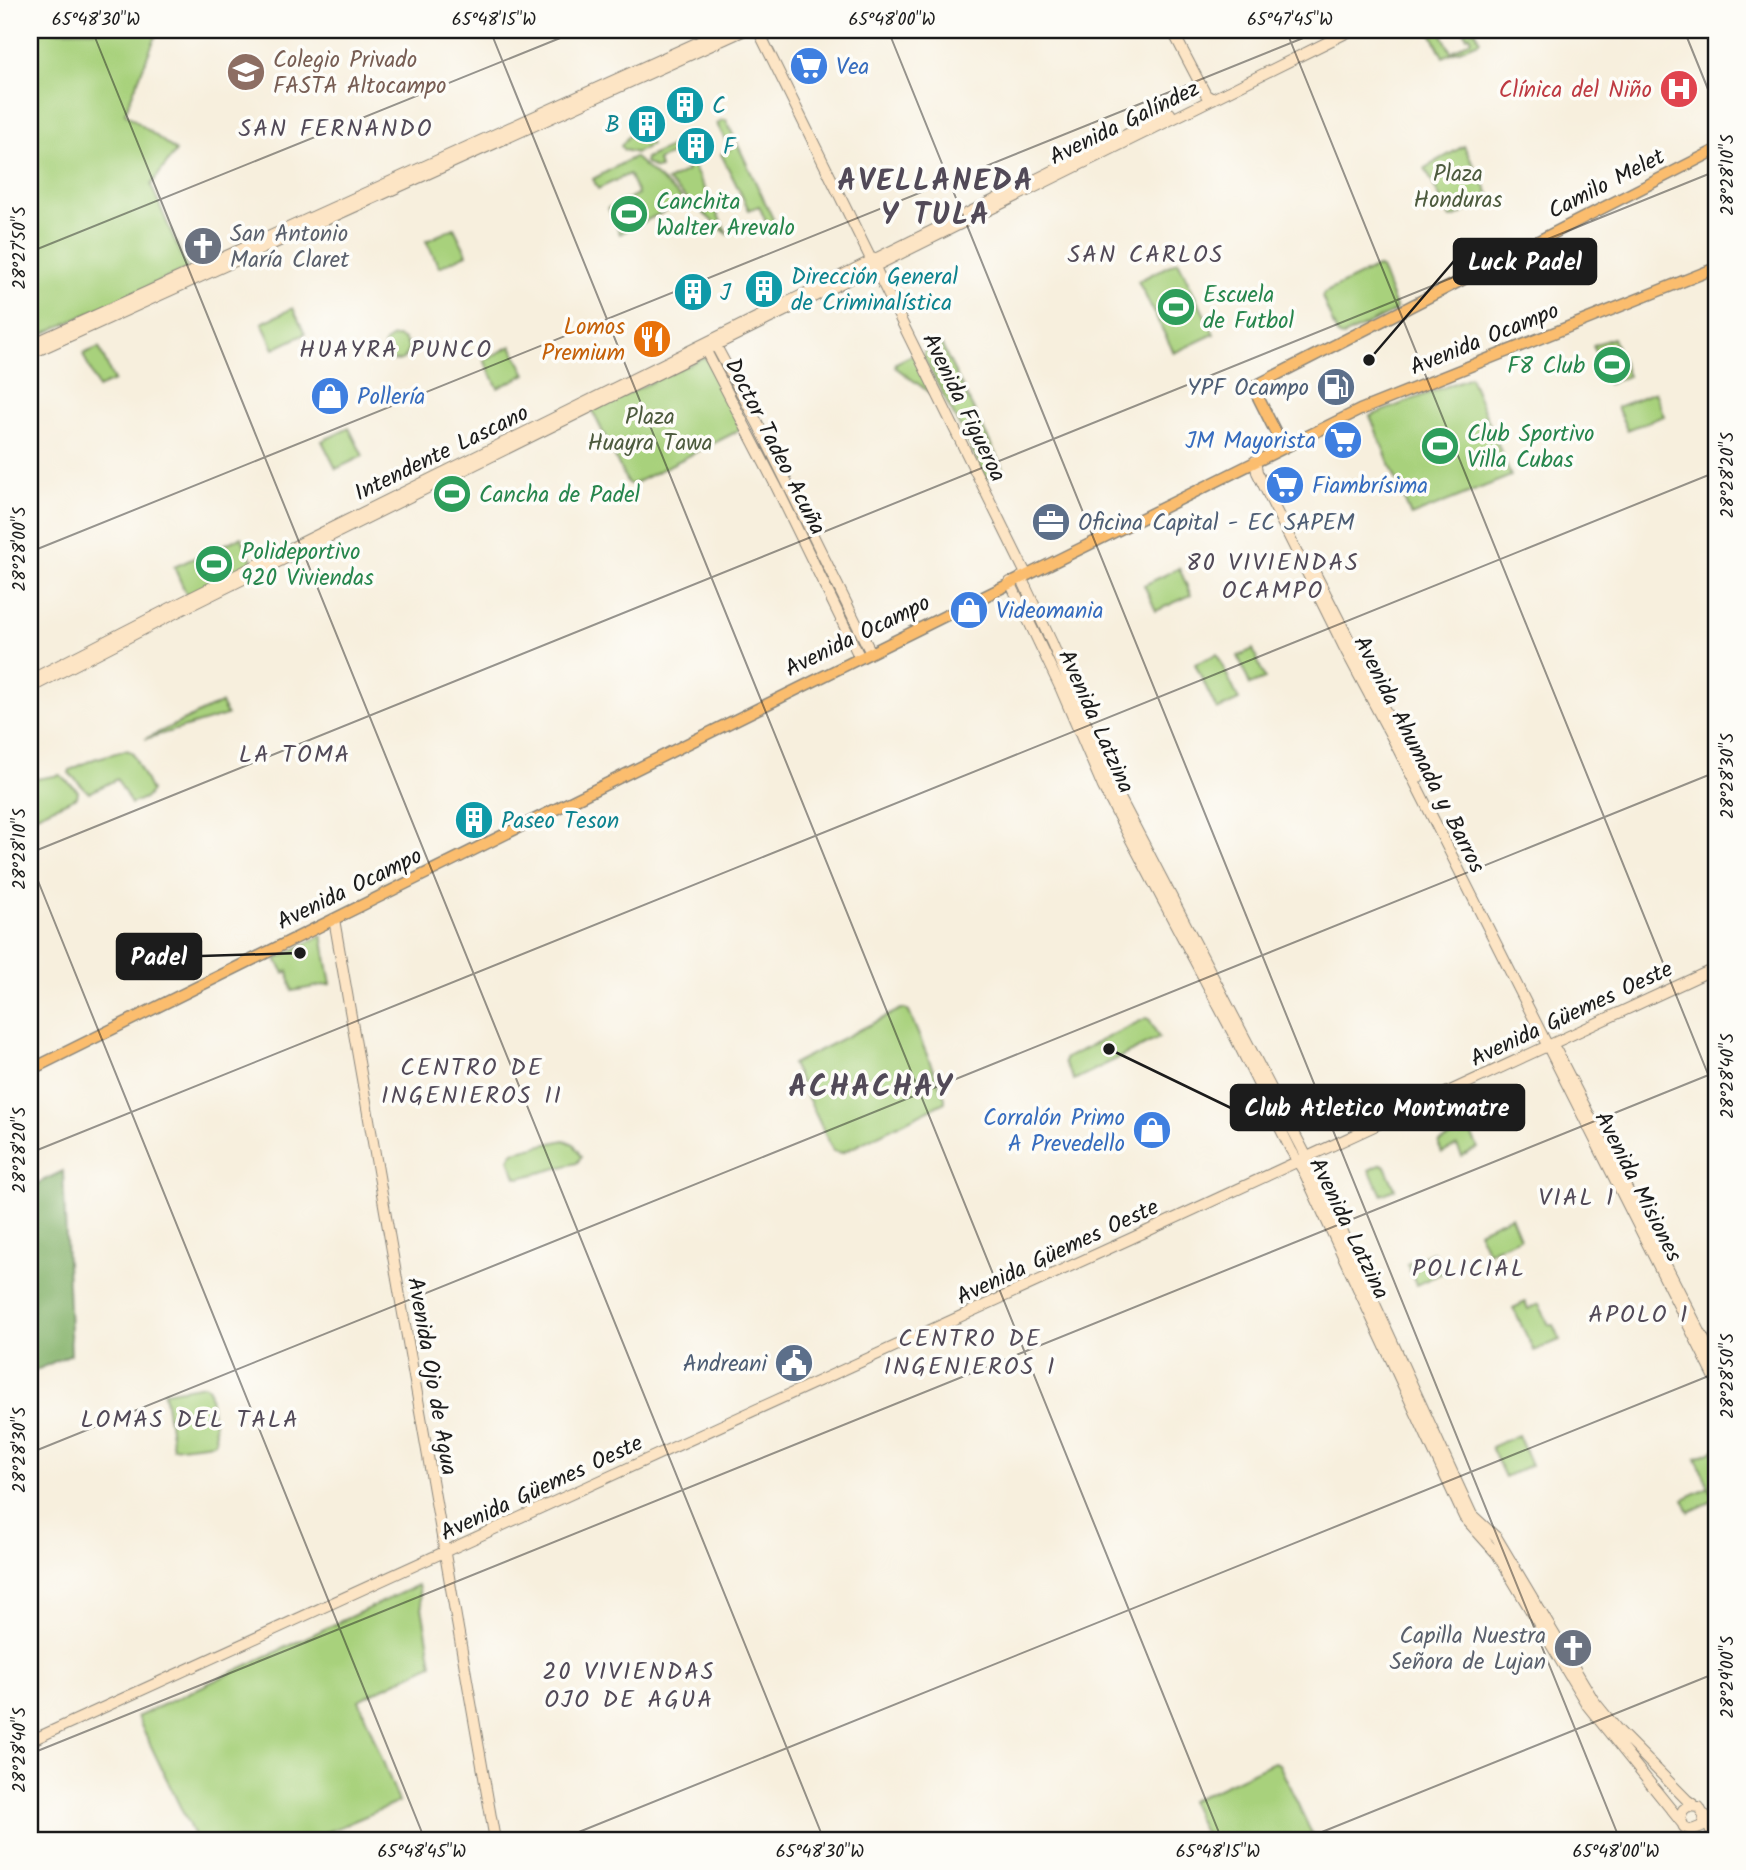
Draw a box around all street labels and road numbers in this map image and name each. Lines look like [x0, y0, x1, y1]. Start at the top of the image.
street label: Avenida Galíndez [1044, 72, 1206, 176]
street label: Camilo Melet [1542, 139, 1673, 230]
street label: Avenida Ocampo [1405, 294, 1565, 386]
street label: Avenida Figueroa [912, 327, 1015, 489]
street label: Doctor Tadeo Acuña [714, 352, 834, 542]
street label: Intendente Lascano [348, 396, 535, 512]
street label: Avenida Ocampo [779, 586, 937, 688]
street label: Avenida Ahumada y Barros [1343, 630, 1494, 880]
street label: Avenida Latzina [1047, 644, 1143, 800]
street label: Avenida Ocampo [271, 839, 429, 941]
street label: Avenida Güemes Oeste [1465, 952, 1679, 1078]
street label: Avenida Misiones [1584, 1105, 1691, 1269]
street label: Avenida Latzina [1298, 1152, 1398, 1306]
street label: Avenida Güemes Oeste [951, 1190, 1165, 1316]
street label: Avenida Ojo de Agua [396, 1274, 466, 1478]
street label: Avenida Güemes Oeste [435, 1426, 649, 1552]

